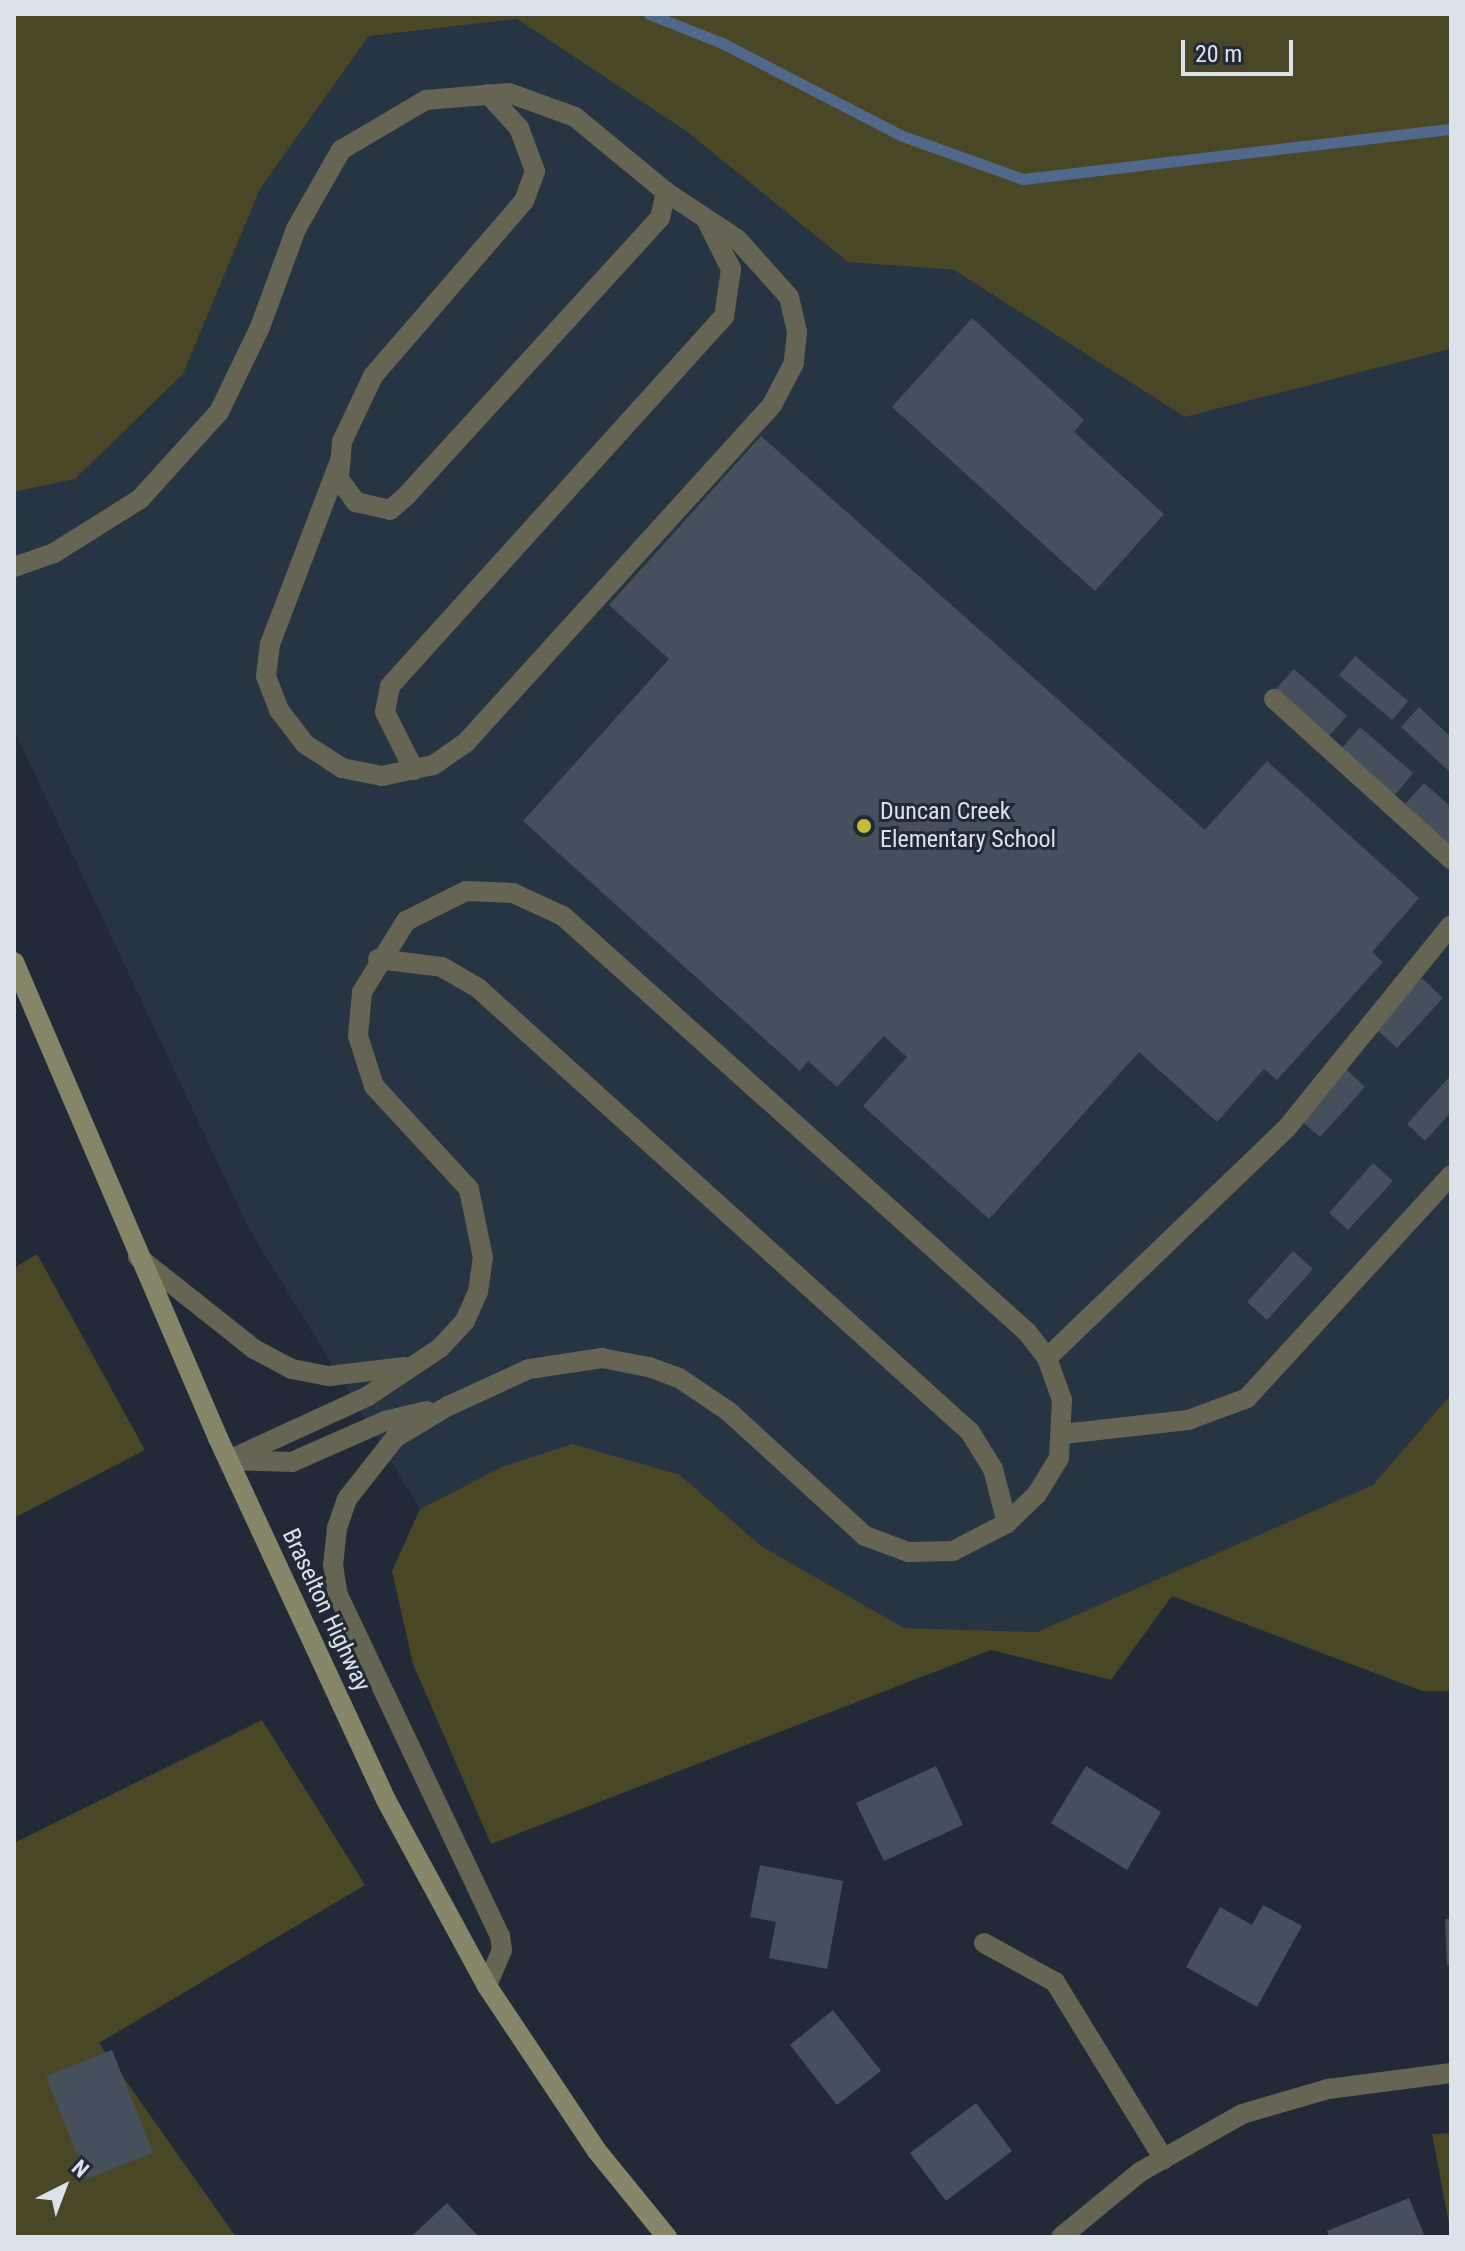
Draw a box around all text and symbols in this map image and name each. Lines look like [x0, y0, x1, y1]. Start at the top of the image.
scale bar [1185, 24, 1297, 74]
text: 20 m [1195, 40, 1242, 68]
place label: Duncan Creek Elementary School [880, 798, 1056, 854]
marker: Duncan Creek Elementary School [855, 817, 873, 835]
street label: Braselton Highway [276, 1524, 376, 1696]
north arrow [24, 2147, 104, 2227]
text: N [67, 2155, 94, 2183]

